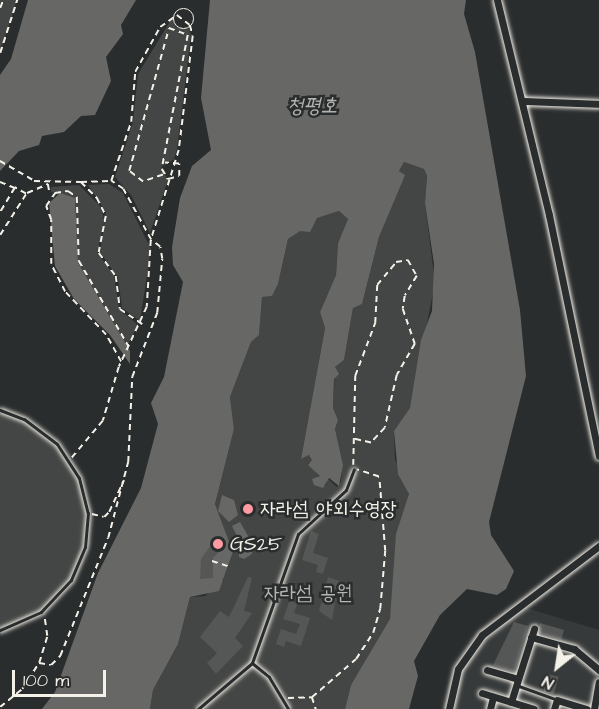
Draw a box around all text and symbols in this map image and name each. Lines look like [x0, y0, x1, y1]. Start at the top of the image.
water label: 청평호 [287, 93, 337, 119]
place label: 자라섬 야외수영장 [260, 497, 397, 521]
marker: 자라섬 야외수영장 [241, 502, 255, 516]
place label: GS25 [230, 532, 282, 556]
marker: GS25 [211, 537, 225, 551]
park label: 자라섬 공원 [264, 581, 352, 605]
north arrow [527, 637, 587, 697]
scale bar [15, 658, 110, 696]
text: 100 m [23, 668, 69, 693]
text: N [538, 671, 558, 695]

